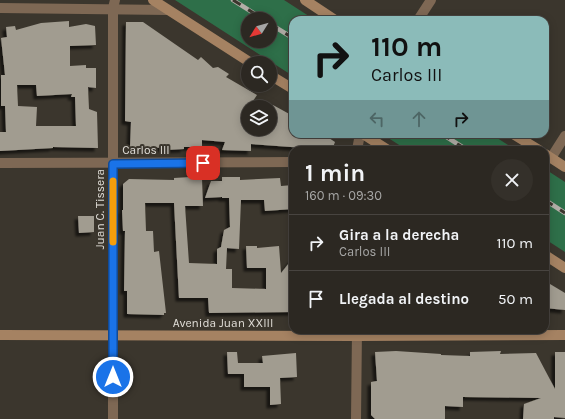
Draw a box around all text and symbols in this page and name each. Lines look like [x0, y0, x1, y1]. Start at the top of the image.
north arrow [241, 12, 277, 48]
map controls [241, 12, 277, 136]
text: 110 m [371, 30, 442, 63]
icon: right [305, 32, 357, 84]
button: search [241, 56, 277, 92]
text: Carlos III [371, 64, 442, 86]
button: layers [241, 100, 277, 136]
icon: left [366, 108, 388, 130]
icon: ahead [408, 108, 430, 130]
icon: right [450, 108, 472, 130]
street label: Carlos III [122, 143, 170, 157]
pin [186, 146, 220, 180]
icon: arrive [192, 152, 214, 174]
text: 1 min [305, 159, 365, 187]
button: close [491, 159, 533, 201]
street label: Juan C. Tissera [93, 169, 107, 249]
text: 160 m · 09:30 [305, 188, 382, 203]
text: Gira a la derecha [339, 226, 459, 244]
icon: right [305, 232, 327, 254]
text: 110 m [497, 234, 533, 252]
text: Carlos III [339, 244, 390, 259]
icon: arrive [305, 288, 327, 310]
text: Llegada al destino [339, 290, 469, 308]
text: 50 m [498, 290, 533, 308]
street label: Avenida Juan XXIII [173, 316, 273, 330]
position arrow [92, 356, 134, 398]

